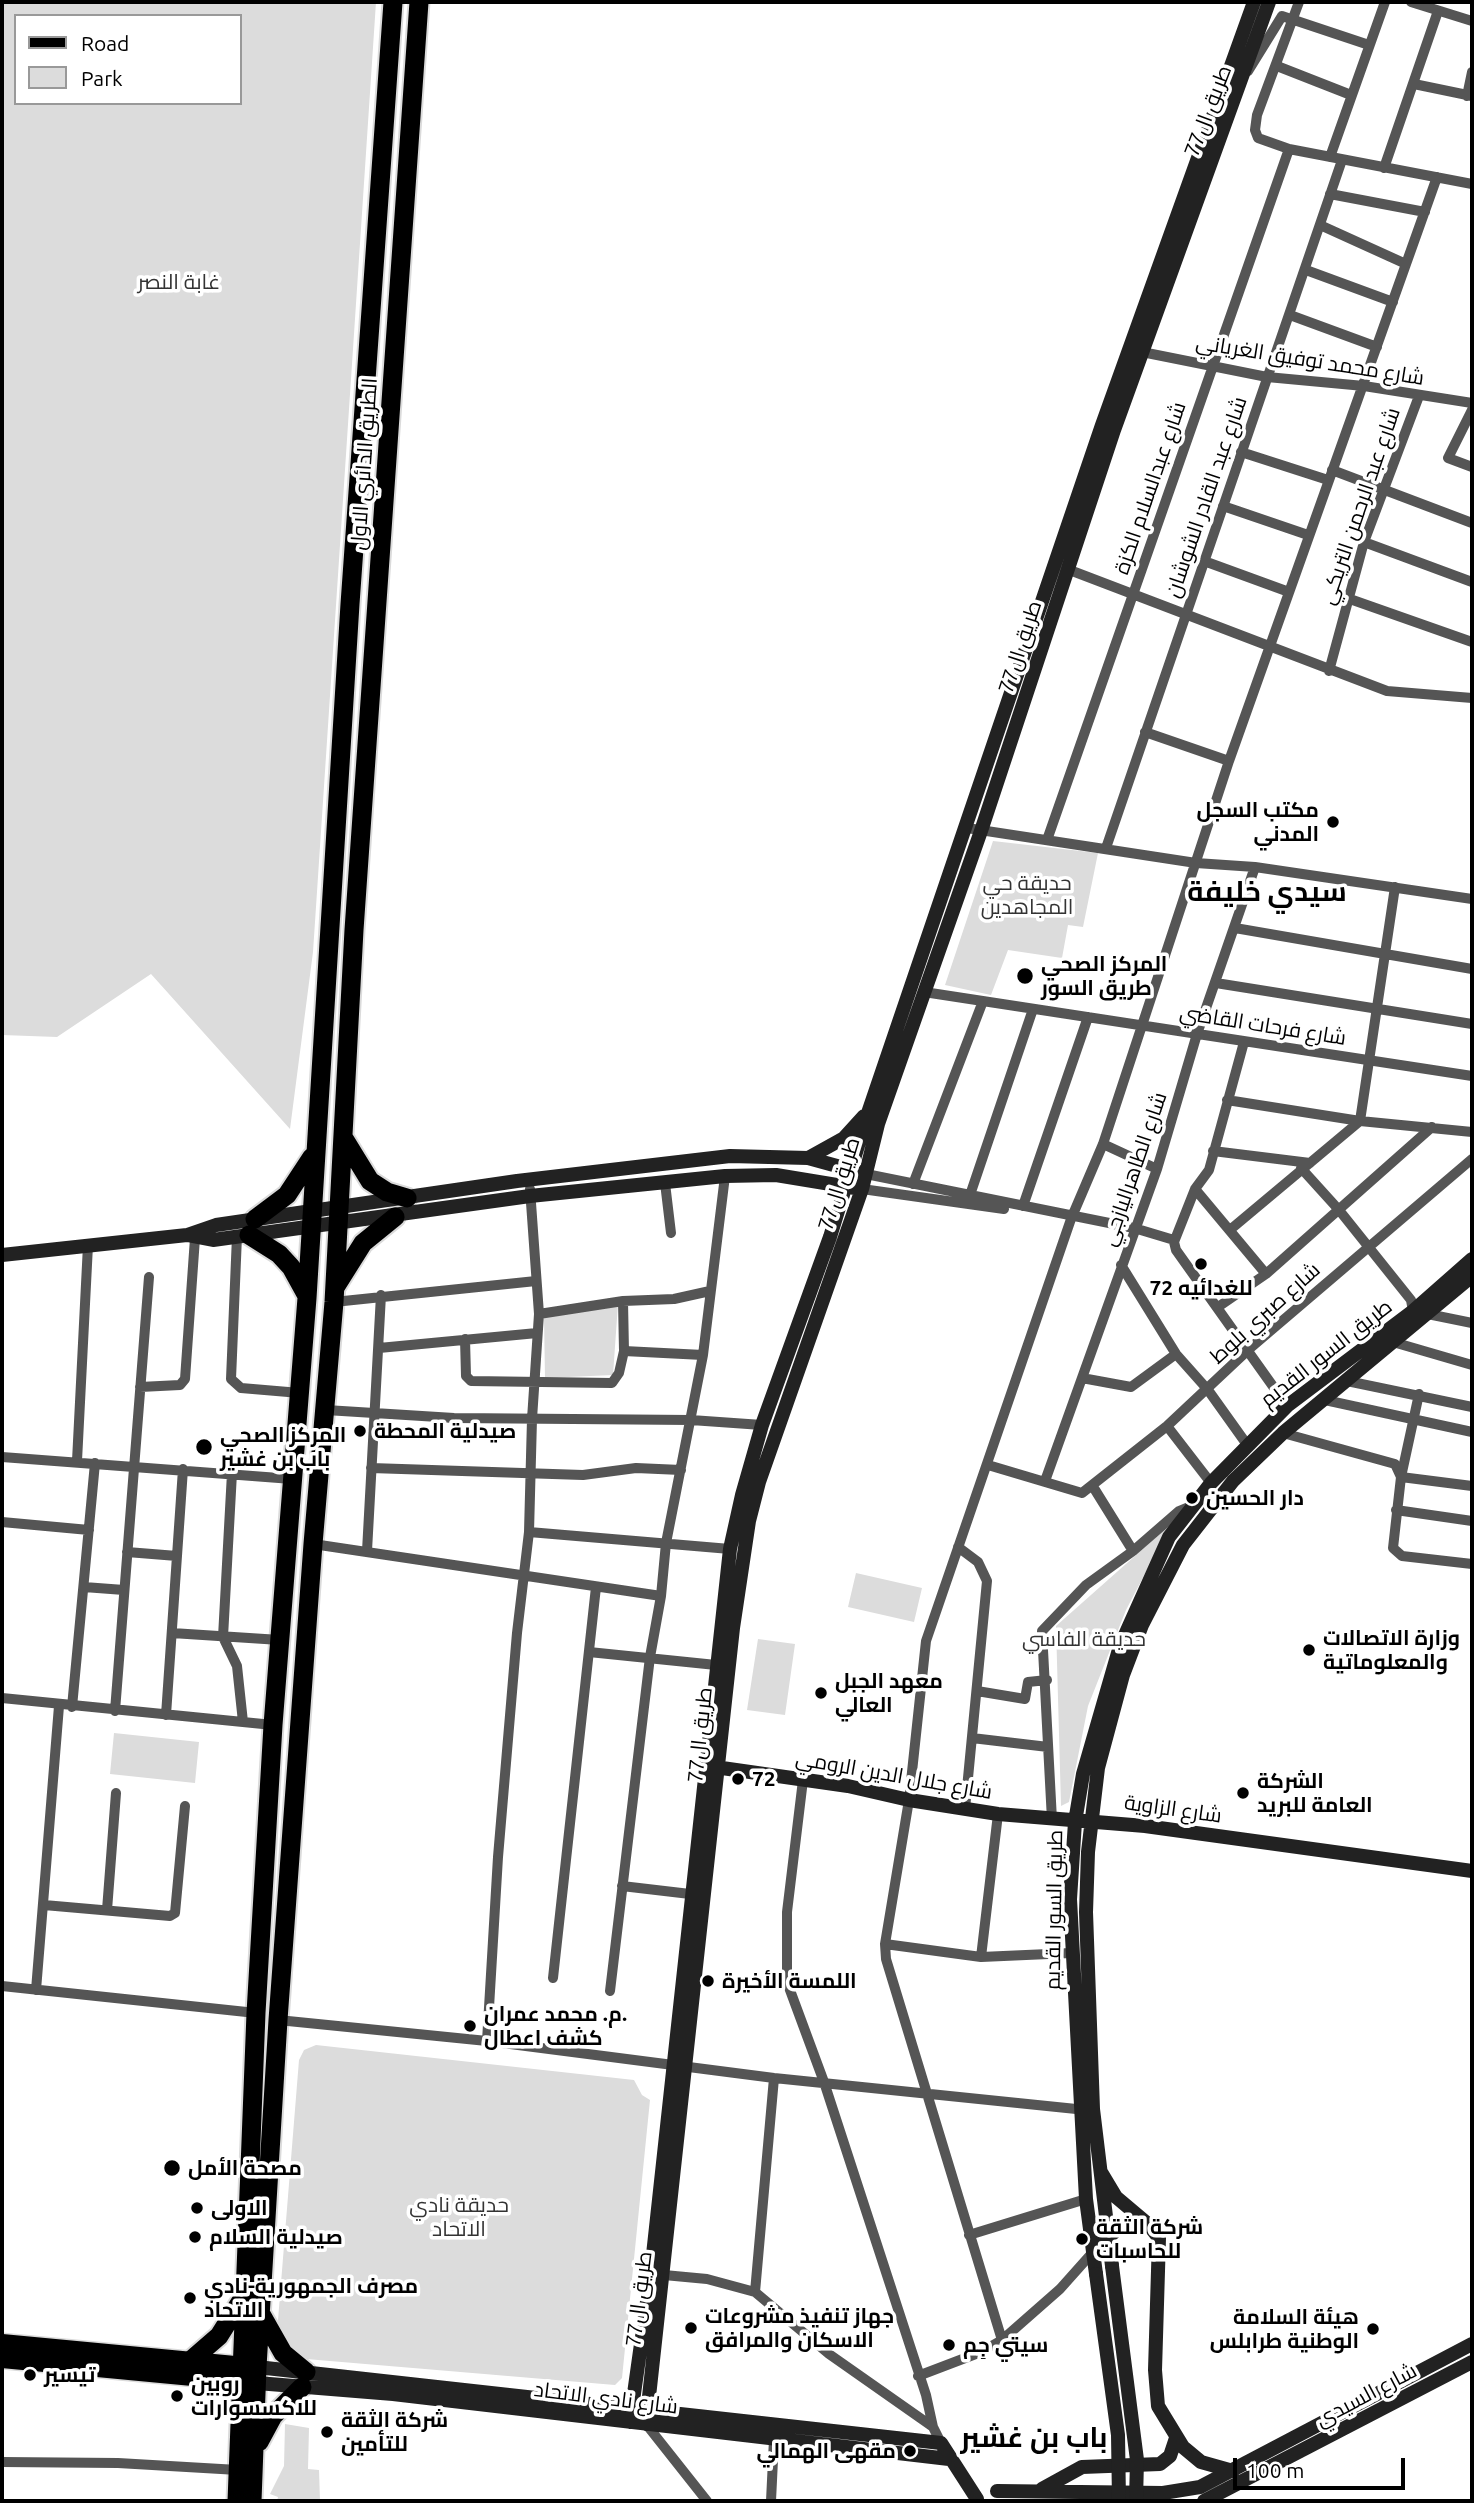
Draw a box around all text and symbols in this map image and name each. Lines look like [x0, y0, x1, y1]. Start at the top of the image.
legend [14, 14, 242, 105]
text: Road [81, 31, 129, 55]
street label: طريق ال77 [1179, 62, 1237, 160]
text: Park [81, 66, 123, 90]
park label: غابة النصر [138, 269, 220, 295]
street label: شارع محمد توفيق الغرياني [1194, 329, 1426, 391]
street label: الطريق الدائري الاول [345, 377, 383, 551]
street label: شارع عبد القادر الشوشان [1160, 393, 1252, 601]
street label: شارع عبدالسلام الكزة [1109, 398, 1191, 578]
street label: شارع عبد الرحمن التريكي [1314, 404, 1406, 608]
street label: طريق ال77 [993, 597, 1047, 697]
place label: مكتب السجل المدني [1197, 797, 1319, 847]
marker: مكتب السجل المدني [1325, 814, 1341, 830]
park label: حديقة حي المجاهدين [981, 870, 1073, 920]
district label: سيدي خليفة [1187, 875, 1347, 909]
place label: المركز الصحي طريق السور [1041, 951, 1167, 1001]
marker: المركز الصحي طريق السور [1015, 966, 1035, 986]
street label: شارع فرحات القاضي [1178, 999, 1348, 1051]
street label: شارع الطاهراليازجي [1096, 1089, 1172, 1249]
street label: طريق ال77 [813, 1134, 865, 1234]
marker: 72 للغدائيه [1193, 1256, 1209, 1272]
street label: شارع صبري بلوط [1205, 1257, 1325, 1369]
place label: 72 للغدائيه [1149, 1275, 1253, 1301]
street label: طريق السور القديم [1255, 1294, 1397, 1412]
place label: صيدلية المحطة [374, 1418, 516, 1444]
place label: المركز الصحي باب بن غشير [220, 1422, 346, 1472]
marker: صيدلية المحطة [352, 1423, 368, 1439]
marker: المركز الصحي باب بن غشير [194, 1437, 214, 1457]
place label: دار الحسين [1206, 1485, 1304, 1511]
marker: دار الحسين [1184, 1490, 1200, 1506]
place label: وزارة الاتصالات والمعلوماتية [1323, 1625, 1460, 1675]
park label: حديقة الفاسي [1022, 1626, 1146, 1652]
marker: وزارة الاتصالات والمعلوماتية [1301, 1642, 1317, 1658]
place label: معهد الجبل العالي [835, 1668, 943, 1718]
marker: معهد الجبل العالي [813, 1685, 829, 1701]
street label: طريق ال77 [682, 1686, 718, 1784]
street label: شارع جلال الدين الرومي [794, 1745, 994, 1805]
place label: 72 [752, 1766, 776, 1792]
place label: الشركة العامة للبريد [1257, 1768, 1373, 1818]
marker: 72 [730, 1771, 746, 1787]
marker: الشركة العامة للبريد [1235, 1785, 1251, 1801]
street label: شارع الزاوية [1123, 1790, 1223, 1828]
street label: طريق السور القديم [1040, 1830, 1068, 1990]
place label: اللمسة الأخيرة [722, 1968, 857, 1994]
marker: اللمسة الأخيرة [700, 1973, 716, 1989]
place label: م. محمد عمران. كشف اعطال [484, 2001, 627, 2051]
marker: م. محمد عمران. كشف اعطال [462, 2018, 478, 2034]
place label: مصحة الأمل [188, 2155, 302, 2181]
marker: مصحة الأمل [162, 2158, 182, 2178]
park label: حديقة نادي الاتحاد [409, 2192, 509, 2242]
place label: الاولى [211, 2195, 268, 2221]
marker: الاولى [189, 2200, 205, 2216]
place label: شركة الثقة للحاسبات [1096, 2214, 1203, 2264]
place label: صيدلية السلام [209, 2224, 343, 2250]
marker: صيدلية السلام [187, 2229, 203, 2245]
marker: شركة الثقة للحاسبات [1074, 2231, 1090, 2247]
street label: طريق ال77 [621, 2250, 657, 2348]
place label: مصرف الجمهورية-نادي الاتحاد [204, 2273, 418, 2323]
marker: مصرف الجمهورية-نادي الاتحاد [182, 2290, 198, 2306]
place label: جهاز تنفيذ مشروعات الاسكان والمرافق [705, 2303, 894, 2353]
place label: هيئة السلامة الوطنية طرابلس [1210, 2304, 1359, 2354]
marker: جهاز تنفيذ مشروعات الاسكان والمرافق [683, 2320, 699, 2336]
marker: هيئة السلامة الوطنية طرابلس [1365, 2321, 1381, 2337]
place label: سيتي جِم [963, 2332, 1048, 2358]
marker: سيتي جِم [941, 2337, 957, 2353]
street label: شارع السيدي [1311, 2358, 1421, 2432]
place label: تيسير [44, 2362, 95, 2388]
marker: تيسير [22, 2367, 38, 2383]
place label: روبين للاكسسوارات [191, 2371, 317, 2421]
street label: شارع نادي الاتحاد [533, 2377, 679, 2419]
marker: روبين للاكسسوارات [169, 2388, 185, 2404]
place label: شركة الثقة للتأمين [341, 2407, 448, 2457]
district label: باب بن غشير [960, 2421, 1108, 2455]
marker: شركة الثقة للتأمين [319, 2424, 335, 2440]
place label: مقهى الهمالي [757, 2438, 896, 2464]
marker: مقهى الهمالي [902, 2443, 918, 2459]
scale bar [1236, 2444, 1408, 2488]
text: 100 m [1246, 2458, 1304, 2482]

